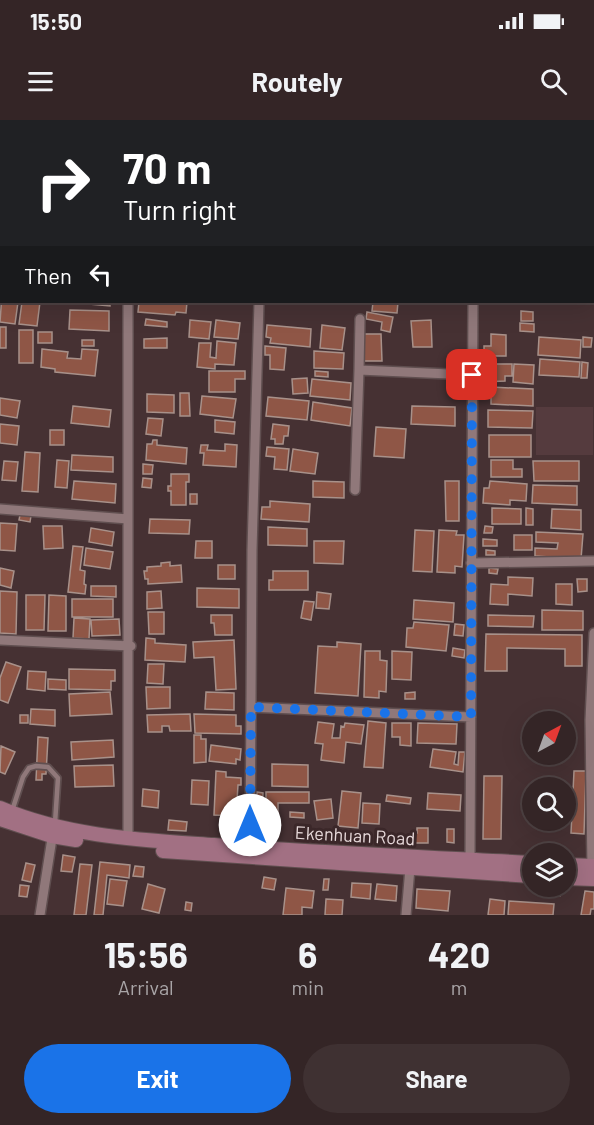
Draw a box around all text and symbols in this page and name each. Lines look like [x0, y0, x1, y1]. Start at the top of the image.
text: 15:50 [30, 8, 82, 34]
icon: menu [24, 65, 57, 98]
text: Routely [251, 65, 343, 97]
icon: search [537, 65, 570, 98]
text: 70 m [123, 142, 211, 192]
icon: right [24, 144, 102, 222]
text: Turn right [123, 193, 237, 225]
icon: left [84, 258, 117, 291]
text: Then [24, 262, 72, 288]
pin [446, 349, 497, 400]
icon: arrive [455, 358, 488, 391]
north arrow [522, 711, 576, 765]
map controls [522, 711, 576, 897]
button: search [522, 777, 576, 831]
position arrow [218, 793, 282, 857]
street label: Ekenhuan Road [294, 821, 416, 849]
button: layers [522, 843, 576, 897]
text: 15:56 [104, 932, 188, 975]
text: 6 [298, 932, 317, 975]
text: 420 [428, 932, 490, 975]
text: Arrival [118, 975, 174, 999]
text: min [292, 975, 324, 999]
text: m [451, 975, 467, 999]
button: Exit [24, 1044, 291, 1113]
button: Share [303, 1044, 570, 1113]

